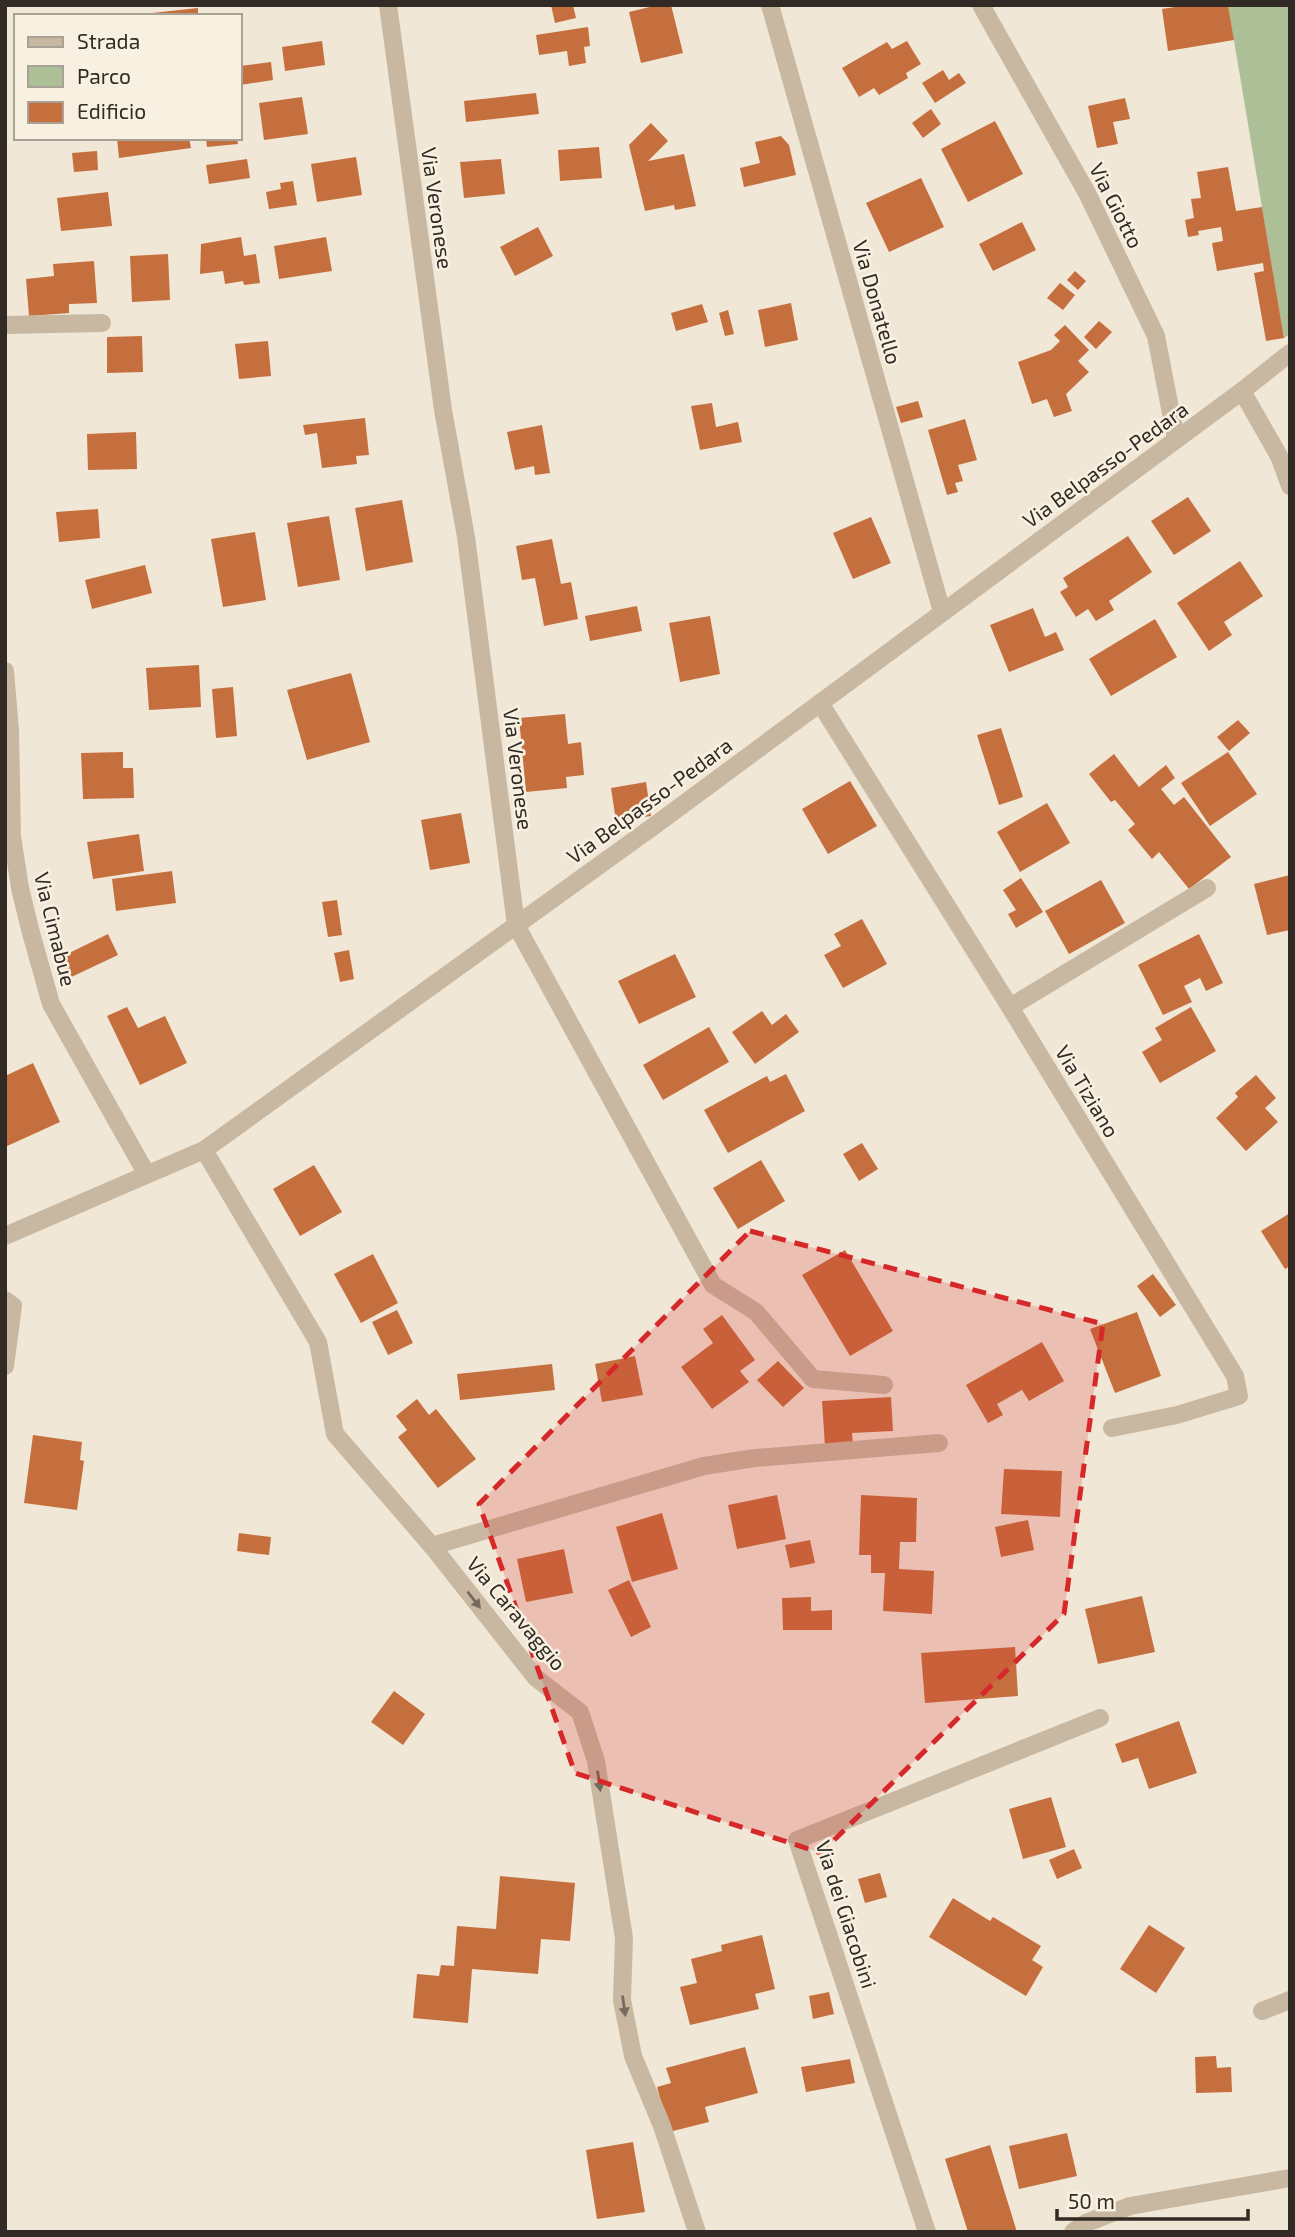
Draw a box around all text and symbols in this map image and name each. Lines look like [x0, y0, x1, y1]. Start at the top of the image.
legend [14, 14, 242, 140]
text: Strada [77, 28, 140, 53]
text: Parco [77, 63, 131, 88]
text: Edificio [77, 98, 146, 123]
street label: Via Veronese [417, 146, 459, 270]
street label: Via Giotto [1085, 158, 1149, 252]
street label: Via Donatello [848, 237, 908, 367]
street label: Via Belpasso-Pedara [1017, 396, 1193, 532]
street label: Via Veronese [499, 707, 539, 831]
street label: Via Belpasso-Pedara [561, 732, 737, 868]
street label: Via Cimabue [30, 869, 82, 989]
street label: Via Tiziano [1051, 1041, 1125, 1141]
street label: Via Caravaggio [462, 1551, 572, 1675]
one-way arrow [467, 1590, 482, 1608]
one-way arrow [594, 1770, 605, 1792]
street label: Via dei Giacobini [811, 1837, 883, 1991]
one-way arrow [619, 1996, 630, 2018]
scale bar [1057, 2178, 1248, 2222]
text: 50 m [1068, 2188, 1115, 2213]

